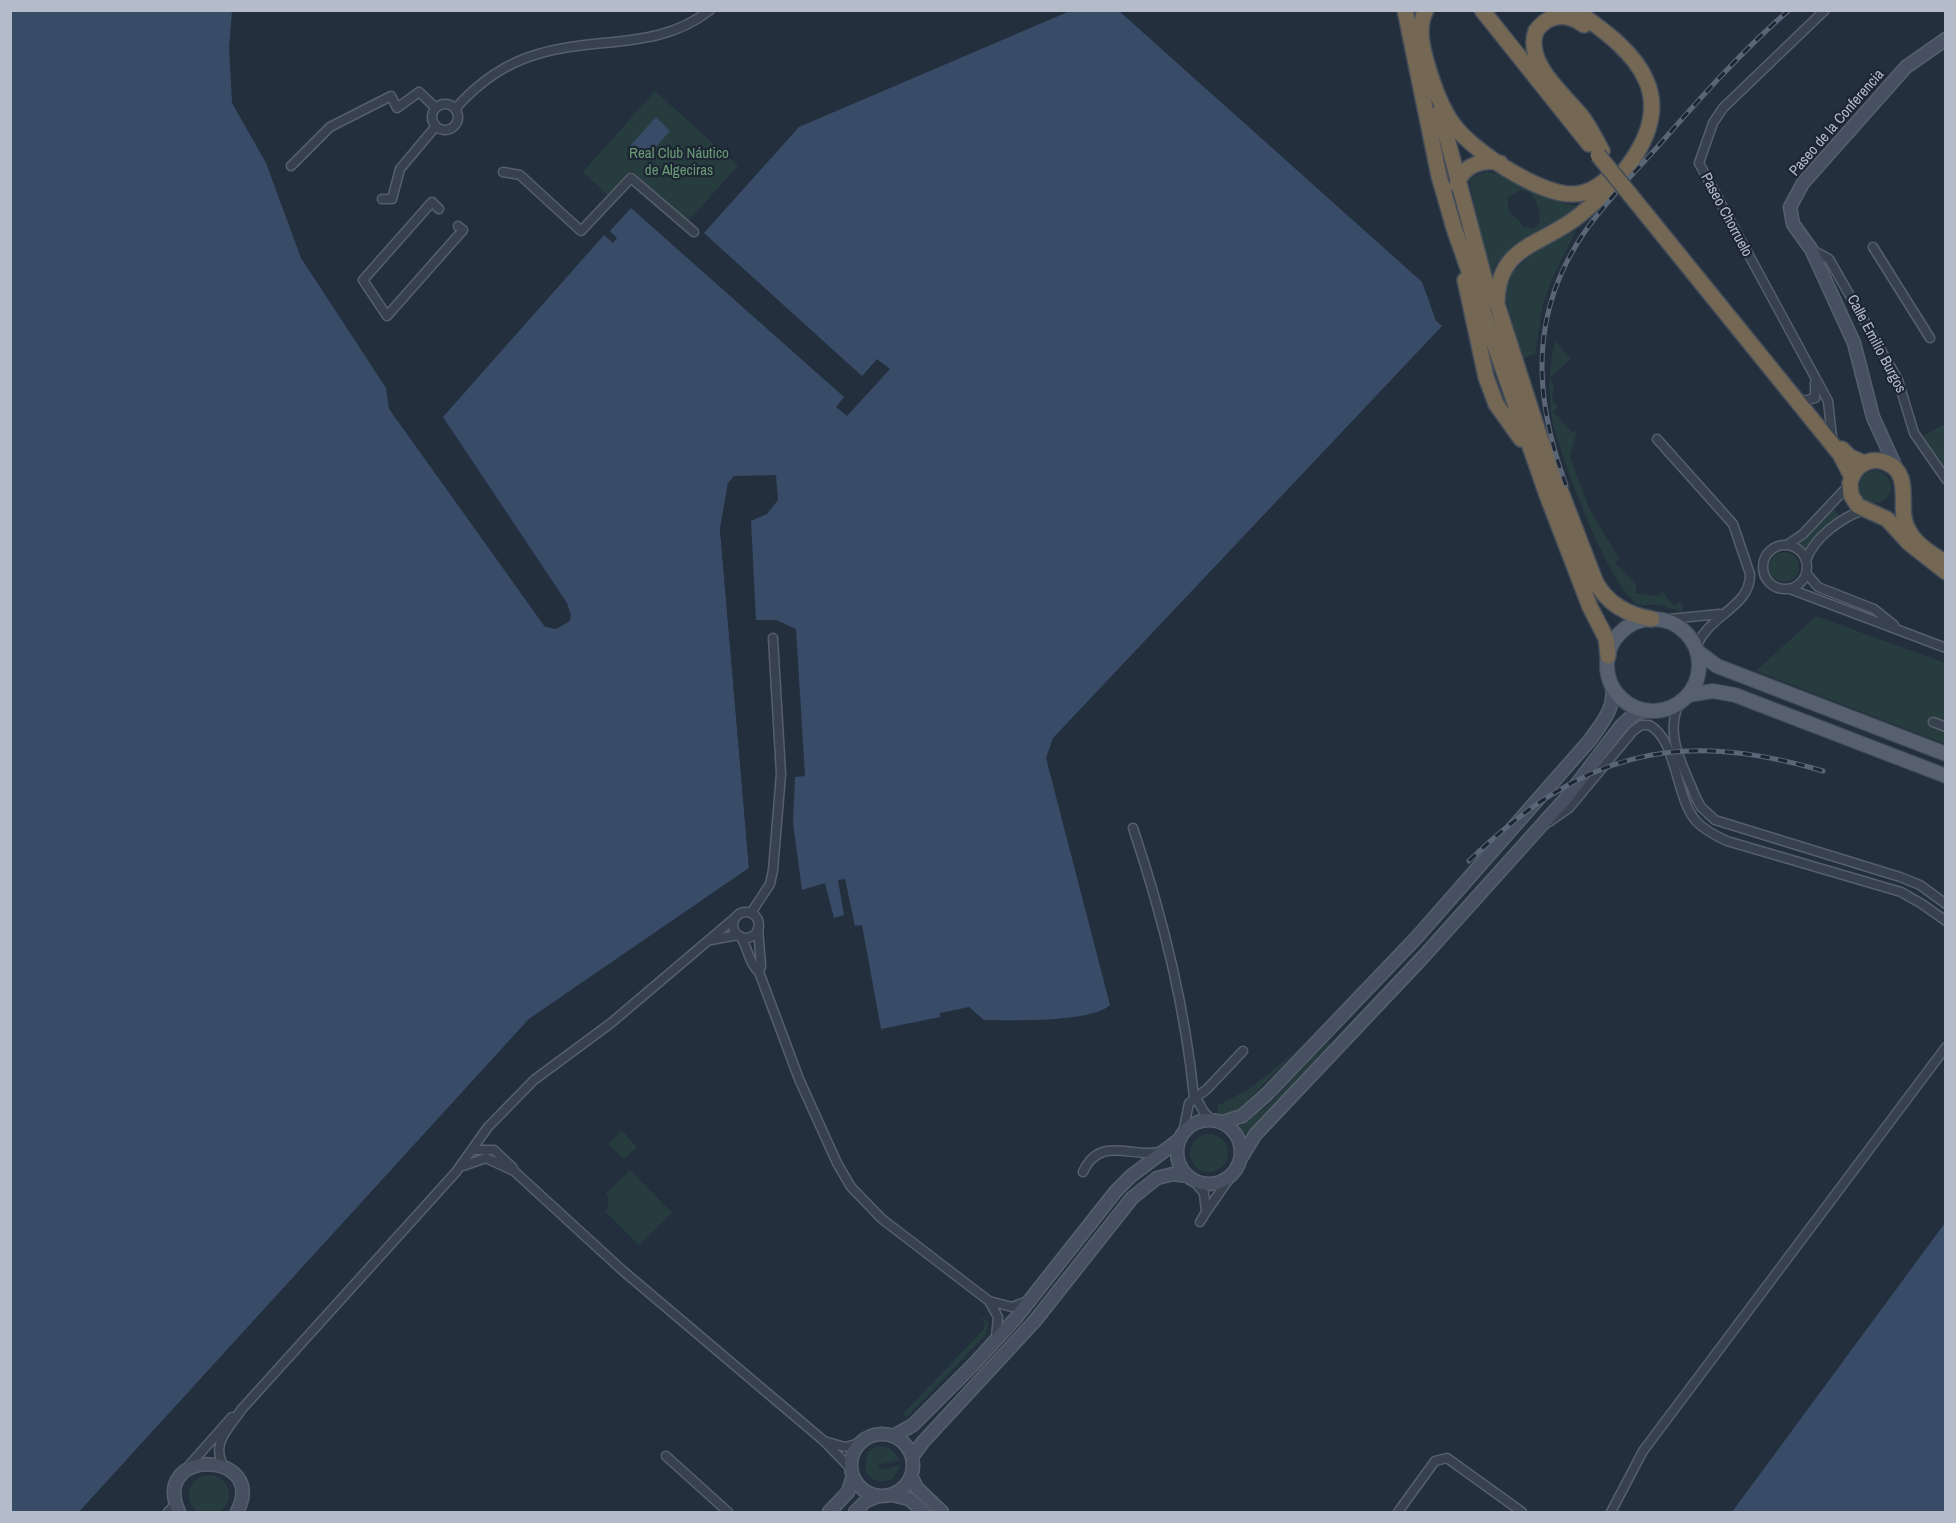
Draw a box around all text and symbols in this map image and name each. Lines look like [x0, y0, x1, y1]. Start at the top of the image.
street label: Paseo de la Conferencia [1786, 66, 1888, 180]
park label: Real Club Náutico de Algeciras [629, 145, 729, 180]
street label: Paseo Chorruelo [1696, 170, 1756, 260]
street label: Calle Emilio Burgos [1843, 292, 1909, 396]

